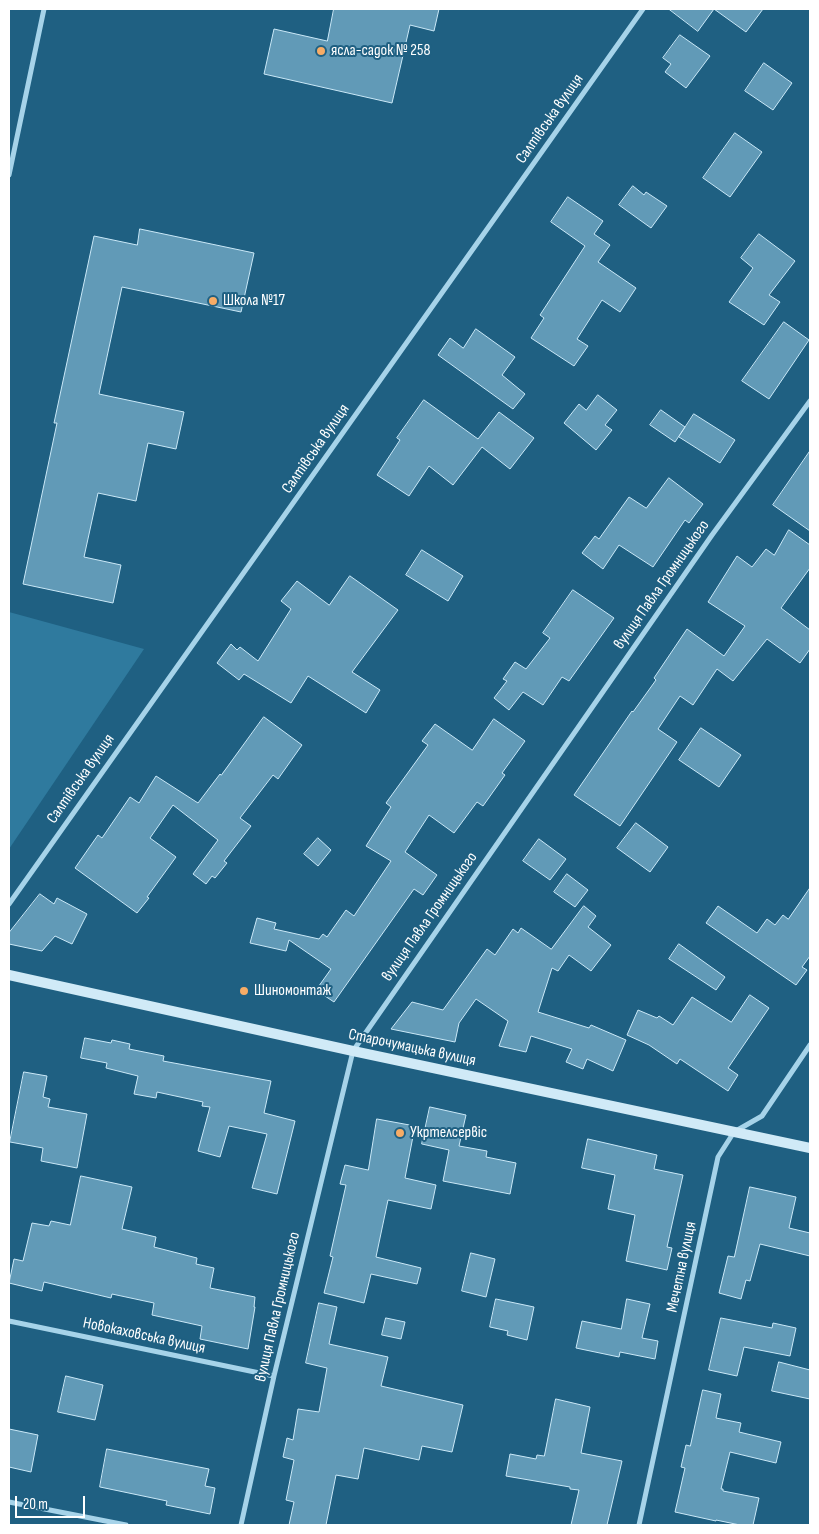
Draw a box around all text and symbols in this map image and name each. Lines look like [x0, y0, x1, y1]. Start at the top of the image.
place label: ясла-садок № 258 [331, 41, 430, 61]
marker: ясла-садок № 258 [315, 45, 327, 57]
street label: Салтівська вулиця [512, 71, 588, 167]
place label: Школа №17 [223, 291, 285, 311]
marker: Школа №17 [207, 295, 219, 307]
street label: Салтівська вулиця [278, 401, 354, 497]
street label: вулиця Павла Громницького [610, 517, 714, 653]
street label: Салтівська вулиця [43, 731, 119, 827]
street label: вулиця Павла Громницького [378, 849, 482, 985]
place label: Шиномонтаж [254, 981, 331, 1001]
marker: Шиномонтаж [238, 985, 250, 997]
street label: Старочумацька вулиця [347, 1025, 477, 1071]
place label: Укртелсервіс [410, 1123, 487, 1143]
marker: Укртелсервіс [394, 1127, 406, 1139]
street label: Мечетна вулиця [663, 1220, 701, 1314]
street label: вулиця Павла Громницького [251, 1230, 305, 1384]
street label: Новокаховська вулиця [81, 1314, 207, 1358]
scale bar [18, 1486, 88, 1518]
text: 20 m [23, 1495, 48, 1514]

